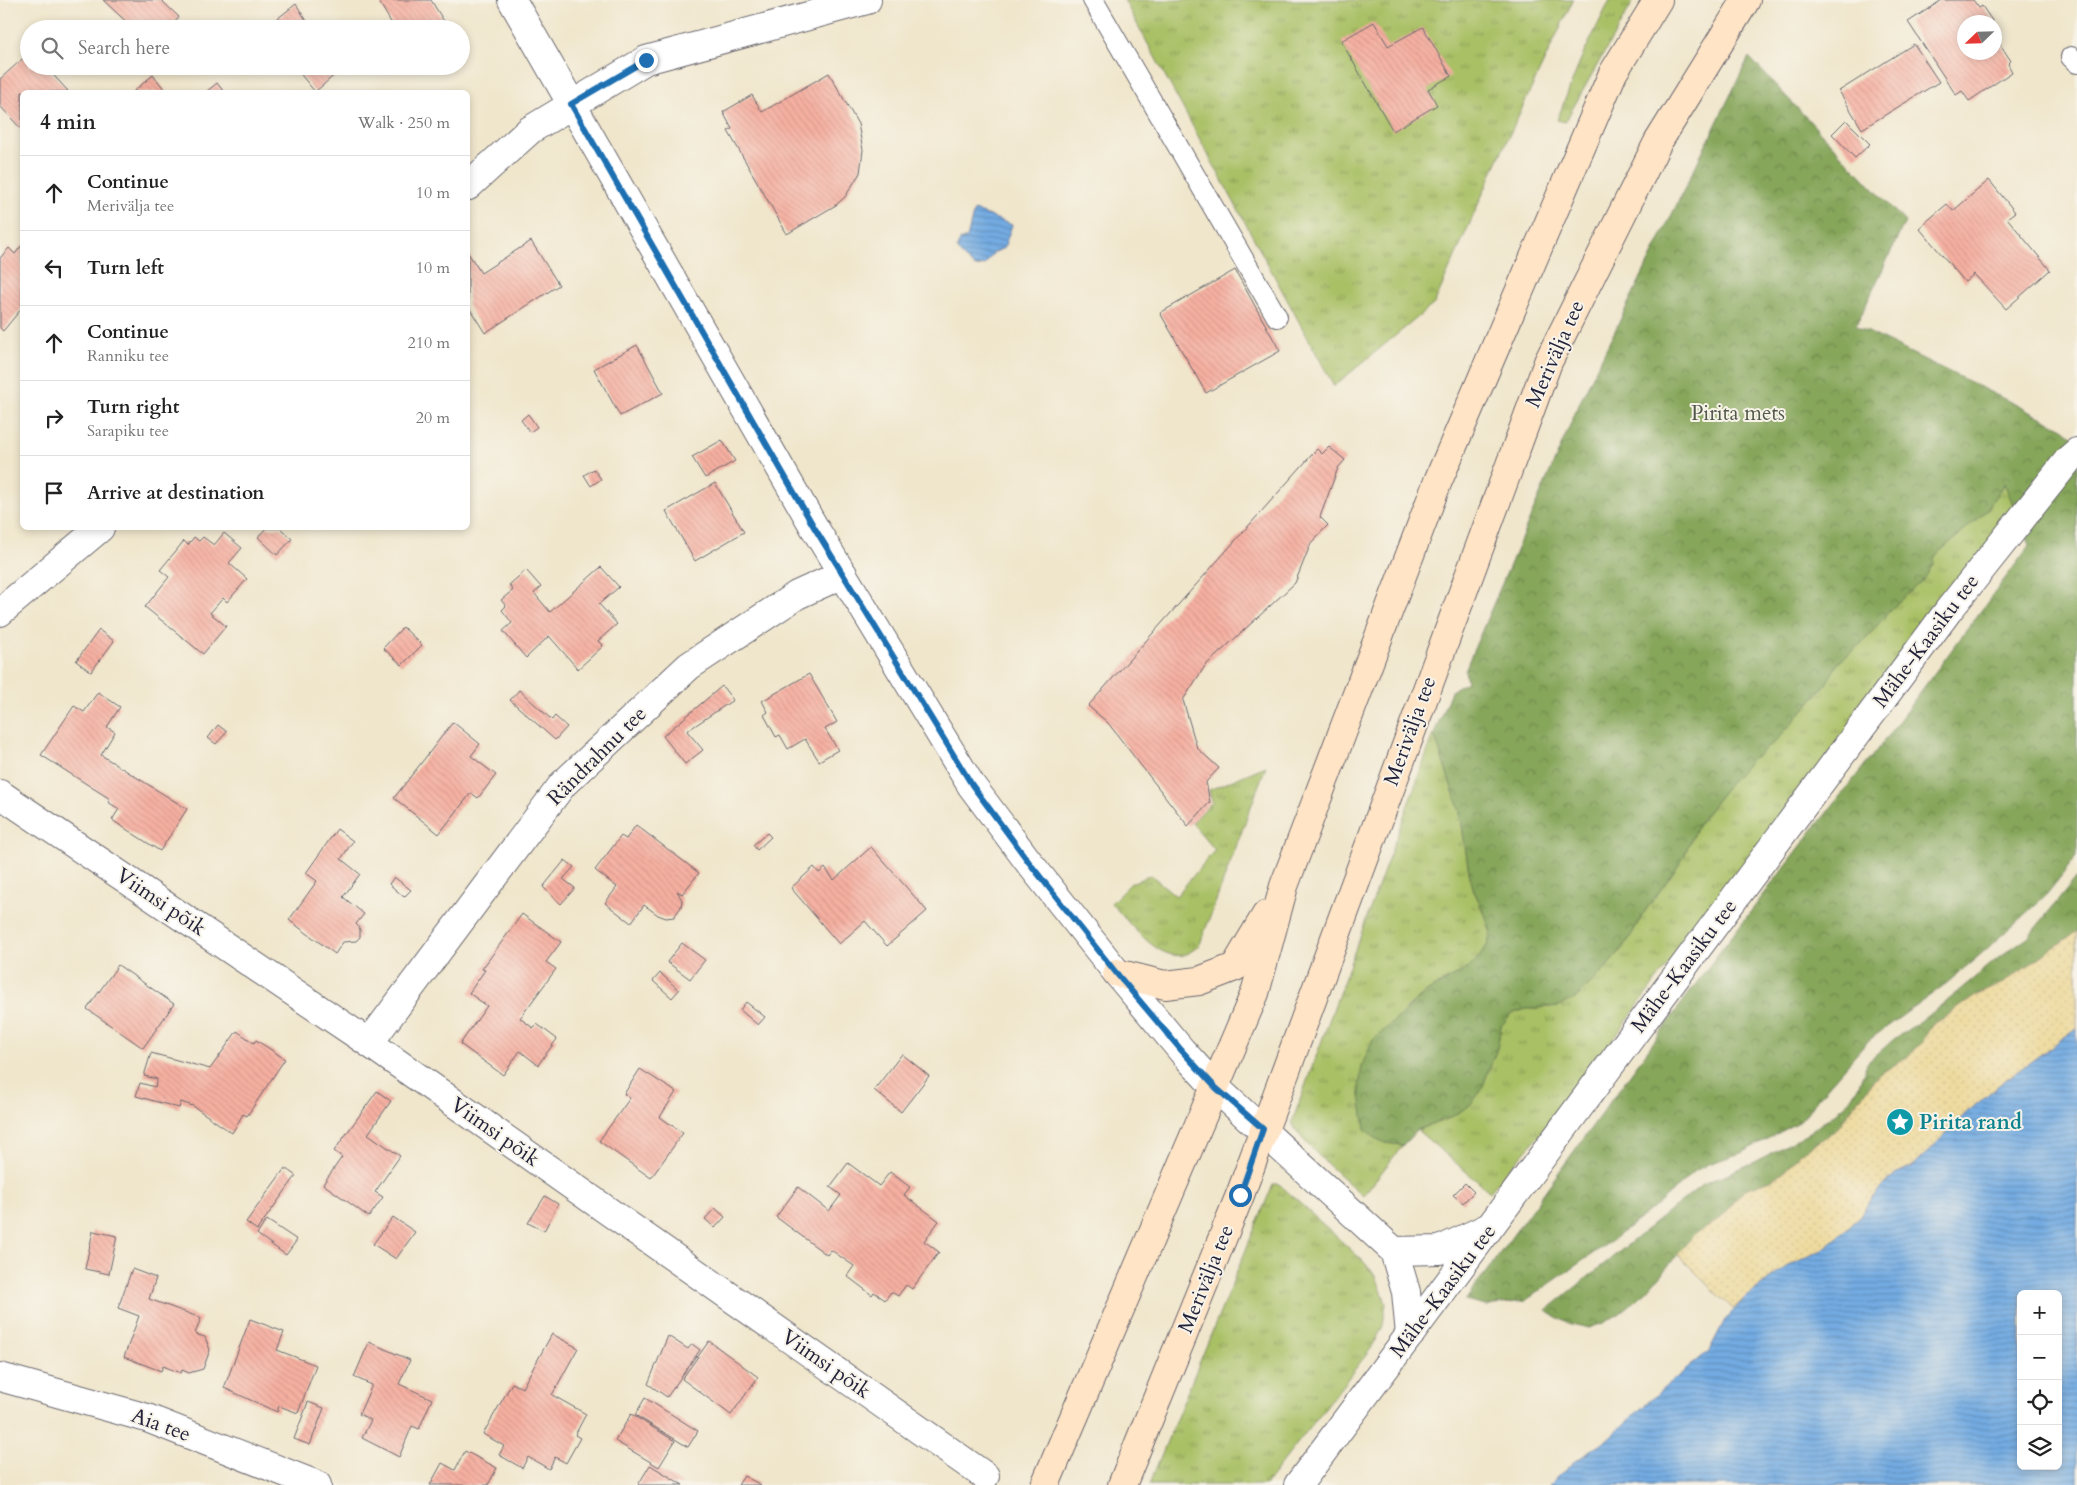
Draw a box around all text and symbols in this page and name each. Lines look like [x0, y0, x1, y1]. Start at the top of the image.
north arrow [1957, 15, 2002, 60]
search box [20, 20, 470, 75]
icon: search [38, 34, 66, 62]
text: Search here [78, 35, 170, 61]
route end [635, 49, 658, 72]
text: 4 min [40, 108, 96, 137]
text: Walk · 250 m [358, 112, 450, 134]
text: Continue [87, 169, 169, 195]
icon: ahead [40, 179, 68, 207]
text: 10 m [416, 182, 450, 204]
text: Merivälja tee [87, 195, 174, 217]
icon: left [40, 254, 68, 282]
text: Turn left [87, 255, 164, 281]
text: 10 m [416, 257, 450, 279]
street label: Merivälja tee [1518, 296, 1592, 412]
text: Continue [87, 319, 169, 345]
icon: ahead [40, 329, 68, 357]
text: 210 m [408, 332, 450, 354]
text: Ranniku tee [87, 345, 169, 367]
text: Turn right [87, 394, 179, 420]
park label: Pirita mets [1691, 399, 1785, 428]
icon: right [40, 404, 68, 432]
text: 20 m [416, 407, 450, 429]
text: Sarapiku tee [87, 420, 169, 442]
icon: arrive [40, 479, 68, 507]
text: Arrive at destination [87, 480, 264, 506]
street label: Mähe-Kaasiku tee [1866, 568, 1986, 714]
street label: Merivälja tee [1377, 672, 1443, 790]
street label: Rändrahnu tee [541, 700, 653, 812]
street label: Viimsi põik [110, 861, 213, 943]
street label: Mähe-Kaasiku tee [1624, 893, 1744, 1039]
street label: Viimsi põik [444, 1091, 546, 1174]
place icon: Pirita rand [1885, 1107, 1915, 1137]
place label: Pirita rand [1919, 1108, 2022, 1137]
route start [1229, 1184, 1252, 1207]
street label: Mähe-Kaasiku tee [1383, 1218, 1503, 1364]
street label: Merivälja tee [1171, 1221, 1241, 1337]
map controls [2017, 1290, 2062, 1470]
button: + [2017, 1290, 2062, 1335]
street label: Viimsi põik [775, 1323, 877, 1406]
button: − [2017, 1335, 2062, 1380]
button: locate [2017, 1380, 2062, 1425]
street label: Aia tee [127, 1401, 195, 1449]
button: layers [2017, 1425, 2062, 1470]

